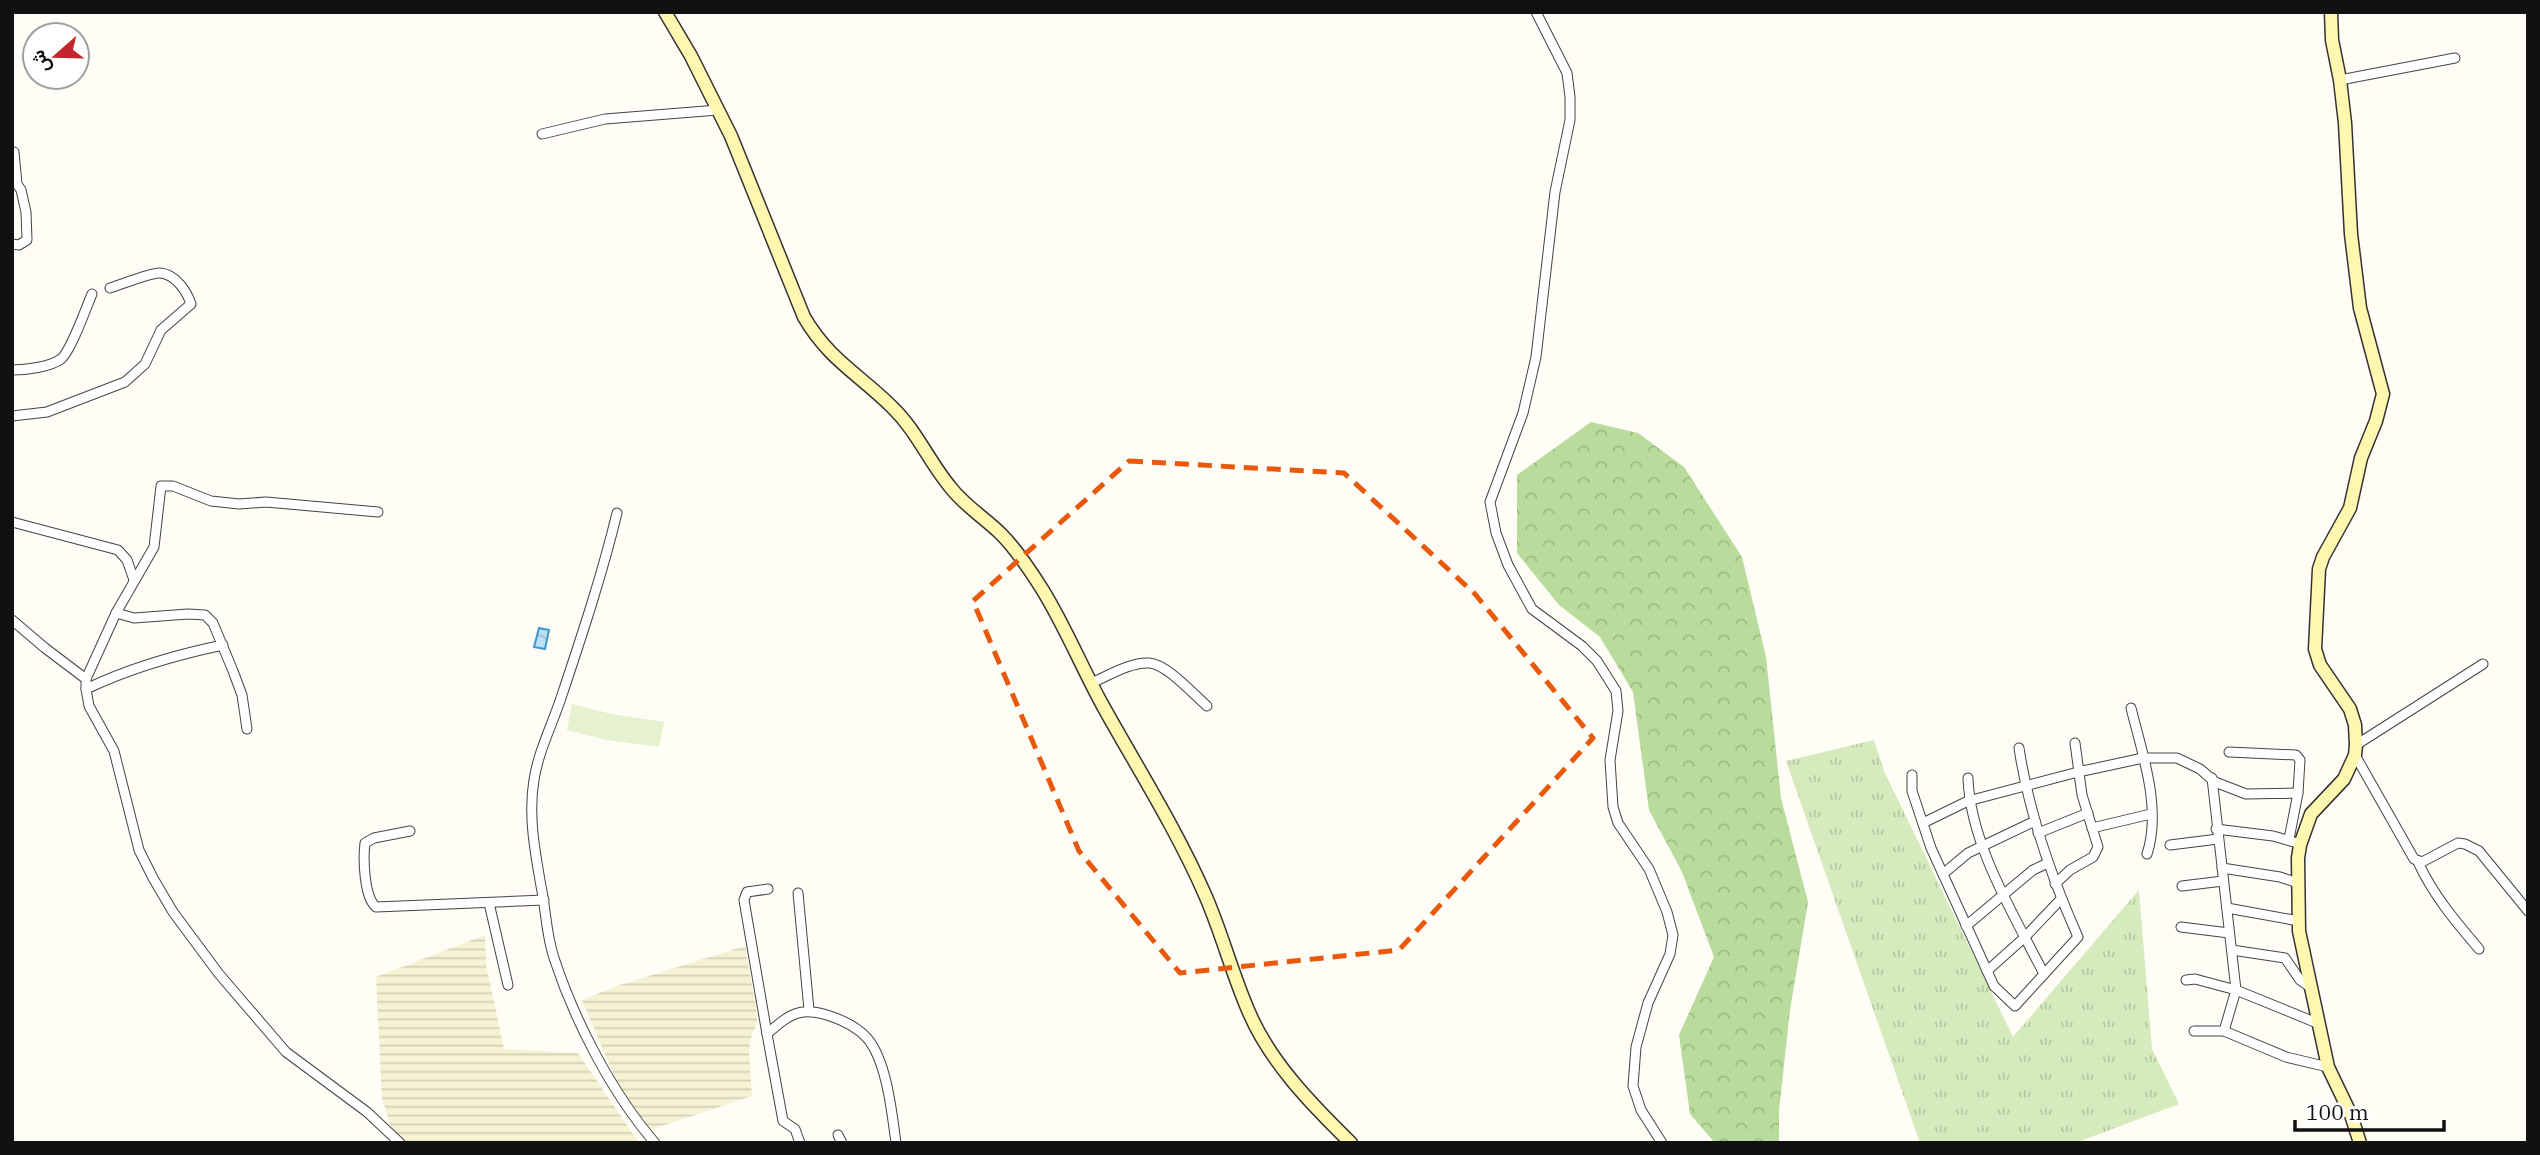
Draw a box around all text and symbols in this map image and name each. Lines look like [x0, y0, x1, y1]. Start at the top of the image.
north arrow [21, 21, 91, 91]
text: ش [25, 47, 55, 77]
scale bar [2295, 1088, 2444, 1132]
text: 100 m [2306, 1098, 2369, 1126]

